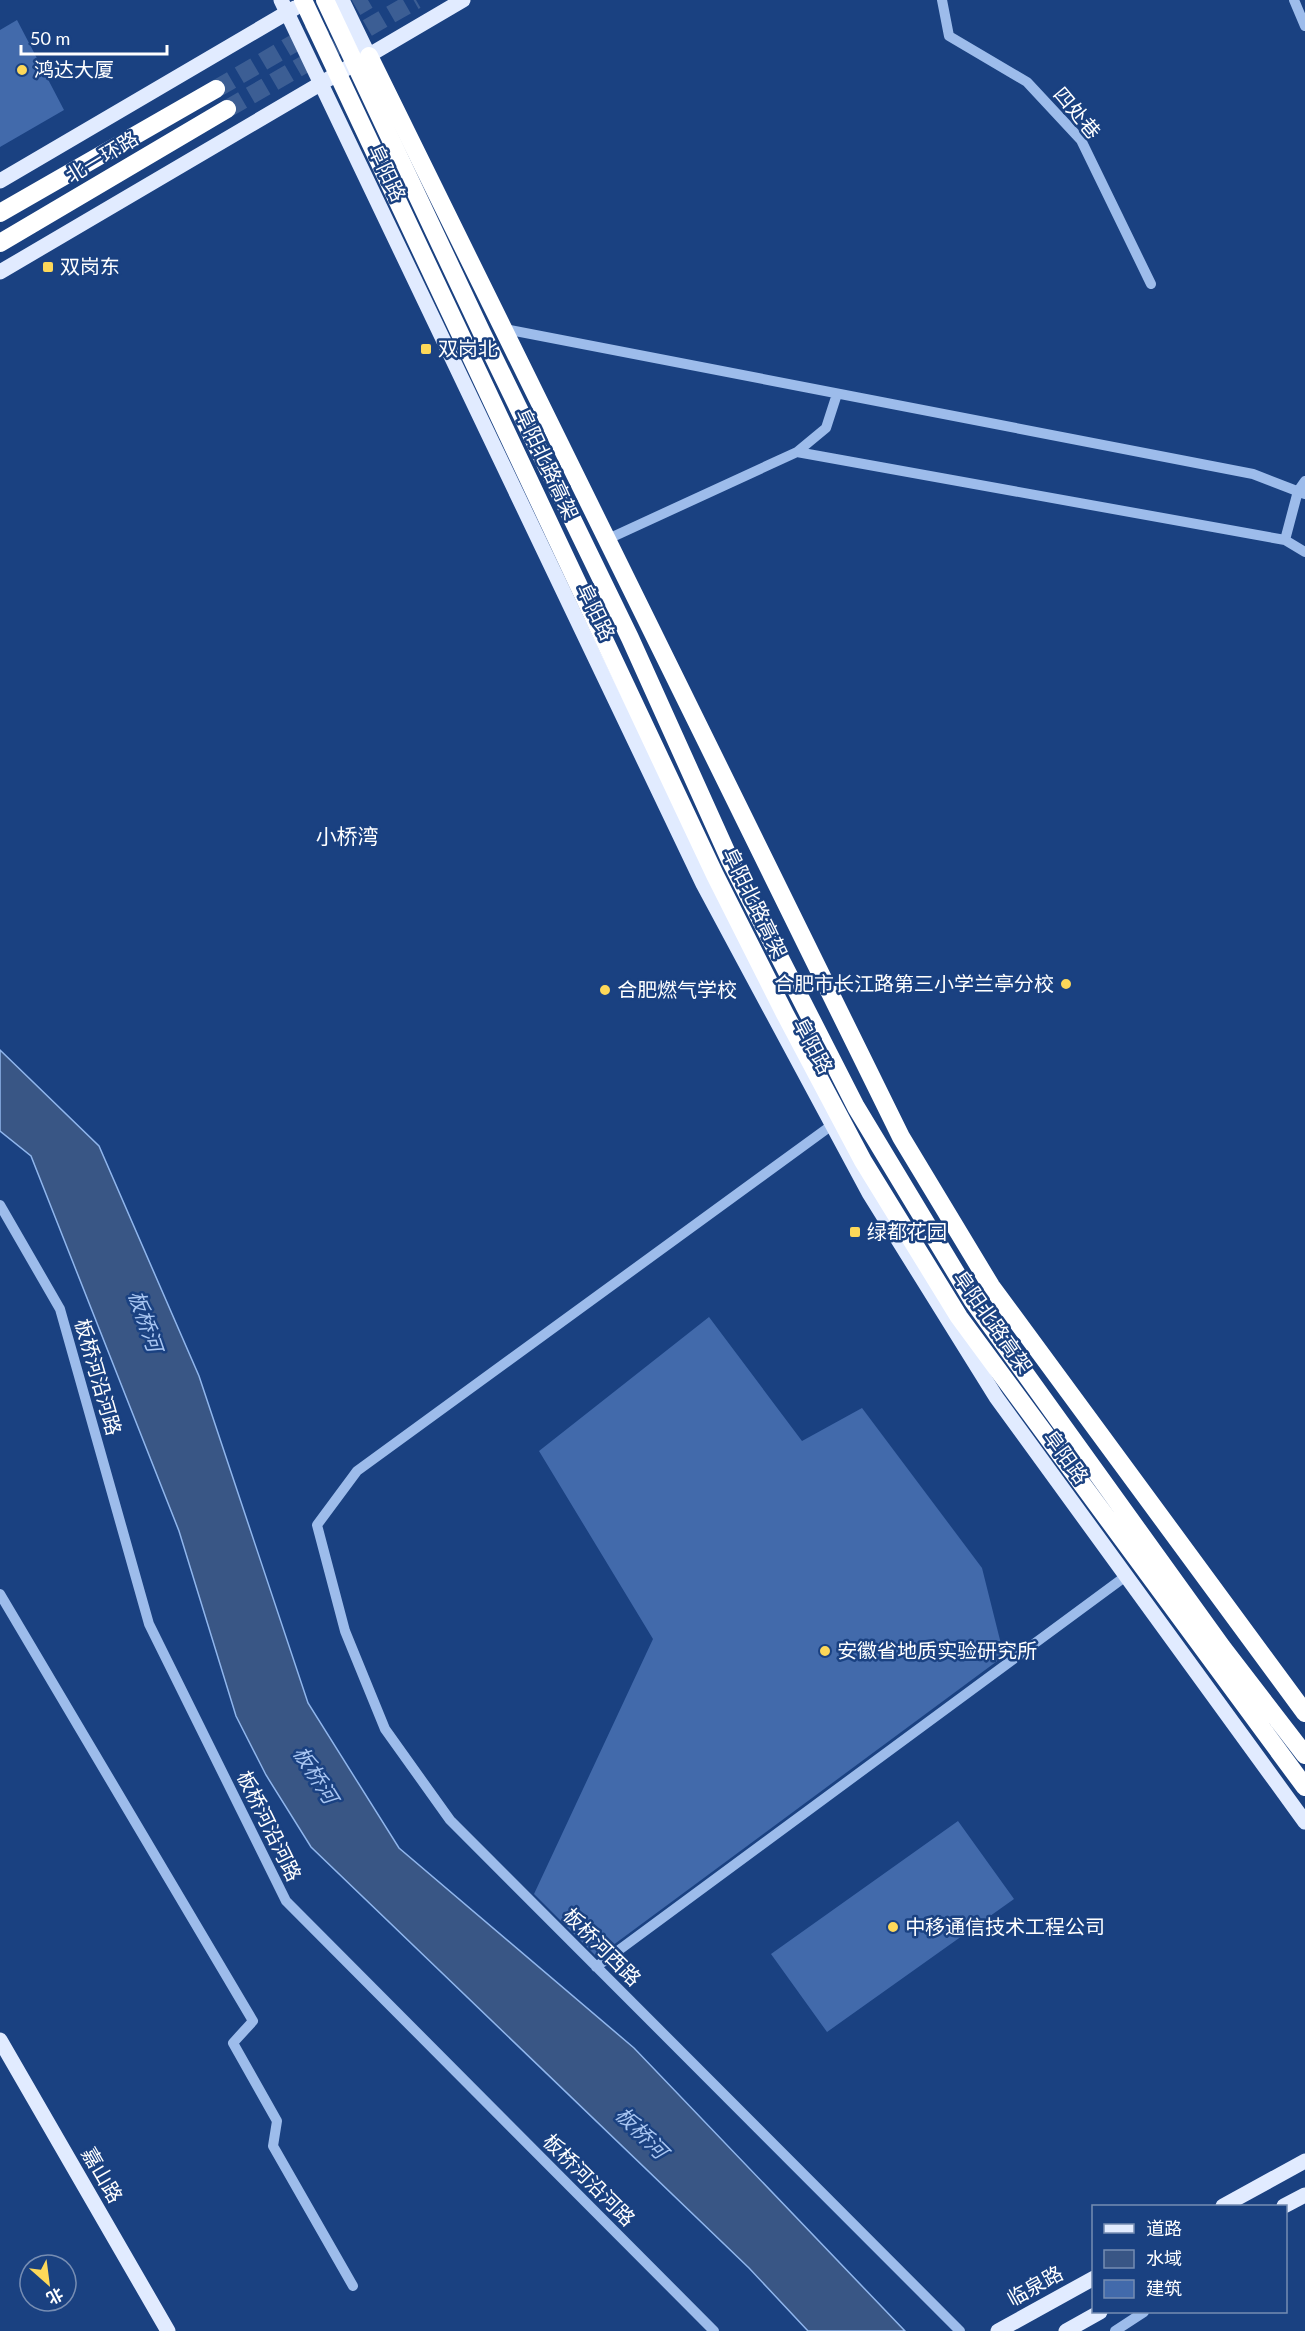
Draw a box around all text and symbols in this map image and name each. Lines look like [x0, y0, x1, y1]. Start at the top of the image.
scale bar [21, 18, 166, 56]
text: 50 m [30, 27, 70, 49]
place label: 鸿达大厦 [34, 57, 114, 81]
marker: 鸿达大厦 [15, 63, 29, 77]
street label: 四处巷 [1049, 82, 1106, 143]
street label: 北一环路 [61, 125, 142, 187]
street label: 阜阳路 [364, 140, 411, 205]
place label: 双岗东 [60, 254, 120, 278]
marker: 双岗东 [41, 260, 55, 274]
place label: 双岗北 [438, 336, 498, 360]
marker: 双岗北 [419, 342, 433, 356]
street label: 阜阳北路高架 [512, 404, 584, 523]
street label: 阜阳路 [573, 579, 621, 644]
district label: 小桥湾 [316, 823, 379, 848]
street label: 阜阳北路高架 [719, 843, 793, 962]
place label: 合肥市长江路第三小学兰亭分校 [774, 971, 1054, 995]
place label: 合肥燃气学校 [617, 977, 737, 1001]
marker: 合肥市长江路第三小学兰亭分校 [1059, 977, 1073, 991]
marker: 合肥燃气学校 [598, 983, 612, 997]
street label: 阜阳路 [789, 1013, 839, 1078]
place label: 绿都花园 [867, 1219, 947, 1243]
marker: 绿都花园 [848, 1225, 862, 1239]
street label: 阜阳北路高架 [950, 1265, 1038, 1377]
water label: 板桥河 [124, 1287, 170, 1358]
street label: 板桥河沿河路 [71, 1316, 127, 1438]
street label: 阜阳路 [1039, 1425, 1094, 1488]
place label: 安徽省地质实验研究所 [837, 1638, 1037, 1662]
marker: 安徽省地质实验研究所 [818, 1644, 832, 1658]
water label: 板桥河 [289, 1741, 346, 1811]
street label: 板桥河沿河路 [233, 1766, 307, 1885]
street label: 板桥河西路 [559, 1902, 647, 1990]
place label: 中移通信技术工程公司 [905, 1914, 1105, 1938]
marker: 中移通信技术工程公司 [886, 1920, 900, 1934]
water label: 板桥河 [611, 2101, 676, 2166]
street label: 板桥河沿河路 [539, 2128, 641, 2230]
street label: 嘉山路 [77, 2143, 128, 2206]
legend [1092, 2205, 1287, 2313]
text: 道路 [1146, 2217, 1182, 2239]
text: 水域 [1146, 2247, 1182, 2269]
north arrow [18, 2253, 78, 2313]
street label: 临泉路 [1002, 2260, 1067, 2310]
text: 建筑 [1146, 2277, 1182, 2299]
text: 北 [44, 2285, 67, 2309]

